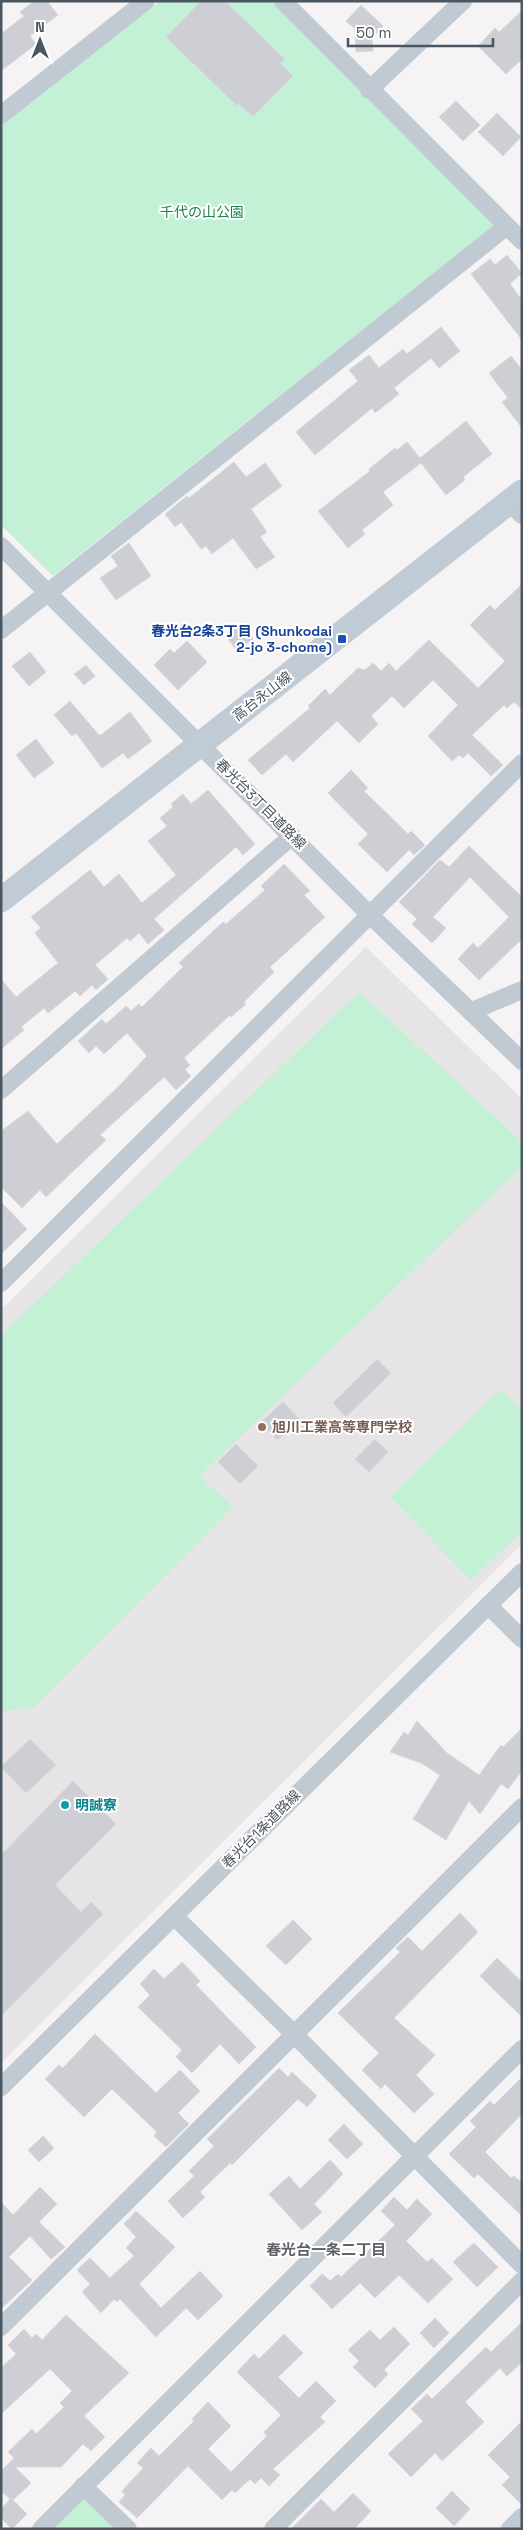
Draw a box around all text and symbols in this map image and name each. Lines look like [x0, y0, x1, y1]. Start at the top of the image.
north arrow [15, 15, 65, 65]
scale bar [348, 15, 493, 47]
text: N [35, 18, 45, 36]
text: 50 m [356, 23, 391, 42]
park label: 千代の山公園 [160, 203, 244, 221]
place label: 春光台2条3丁目 (Shunkodai 2-jo 3-chome) [151, 622, 332, 656]
marker: 春光台2条3丁目 (Shunkodai 2-jo 3-chome) [336, 633, 348, 645]
street label: 高台永山線 [229, 667, 295, 725]
street label: 春光台3丁目道路線 [212, 755, 310, 853]
place label: 旭川工業高等専門学校 [272, 1418, 412, 1436]
marker: 旭川工業高等専門学校 [256, 1421, 268, 1433]
street label: 春光台1条道路線 [218, 1786, 304, 1872]
place label: 明誠寮 [75, 1796, 117, 1814]
marker: 明誠寮 [59, 1799, 71, 1811]
district label: 春光台一条二丁目 [266, 2240, 386, 2259]

